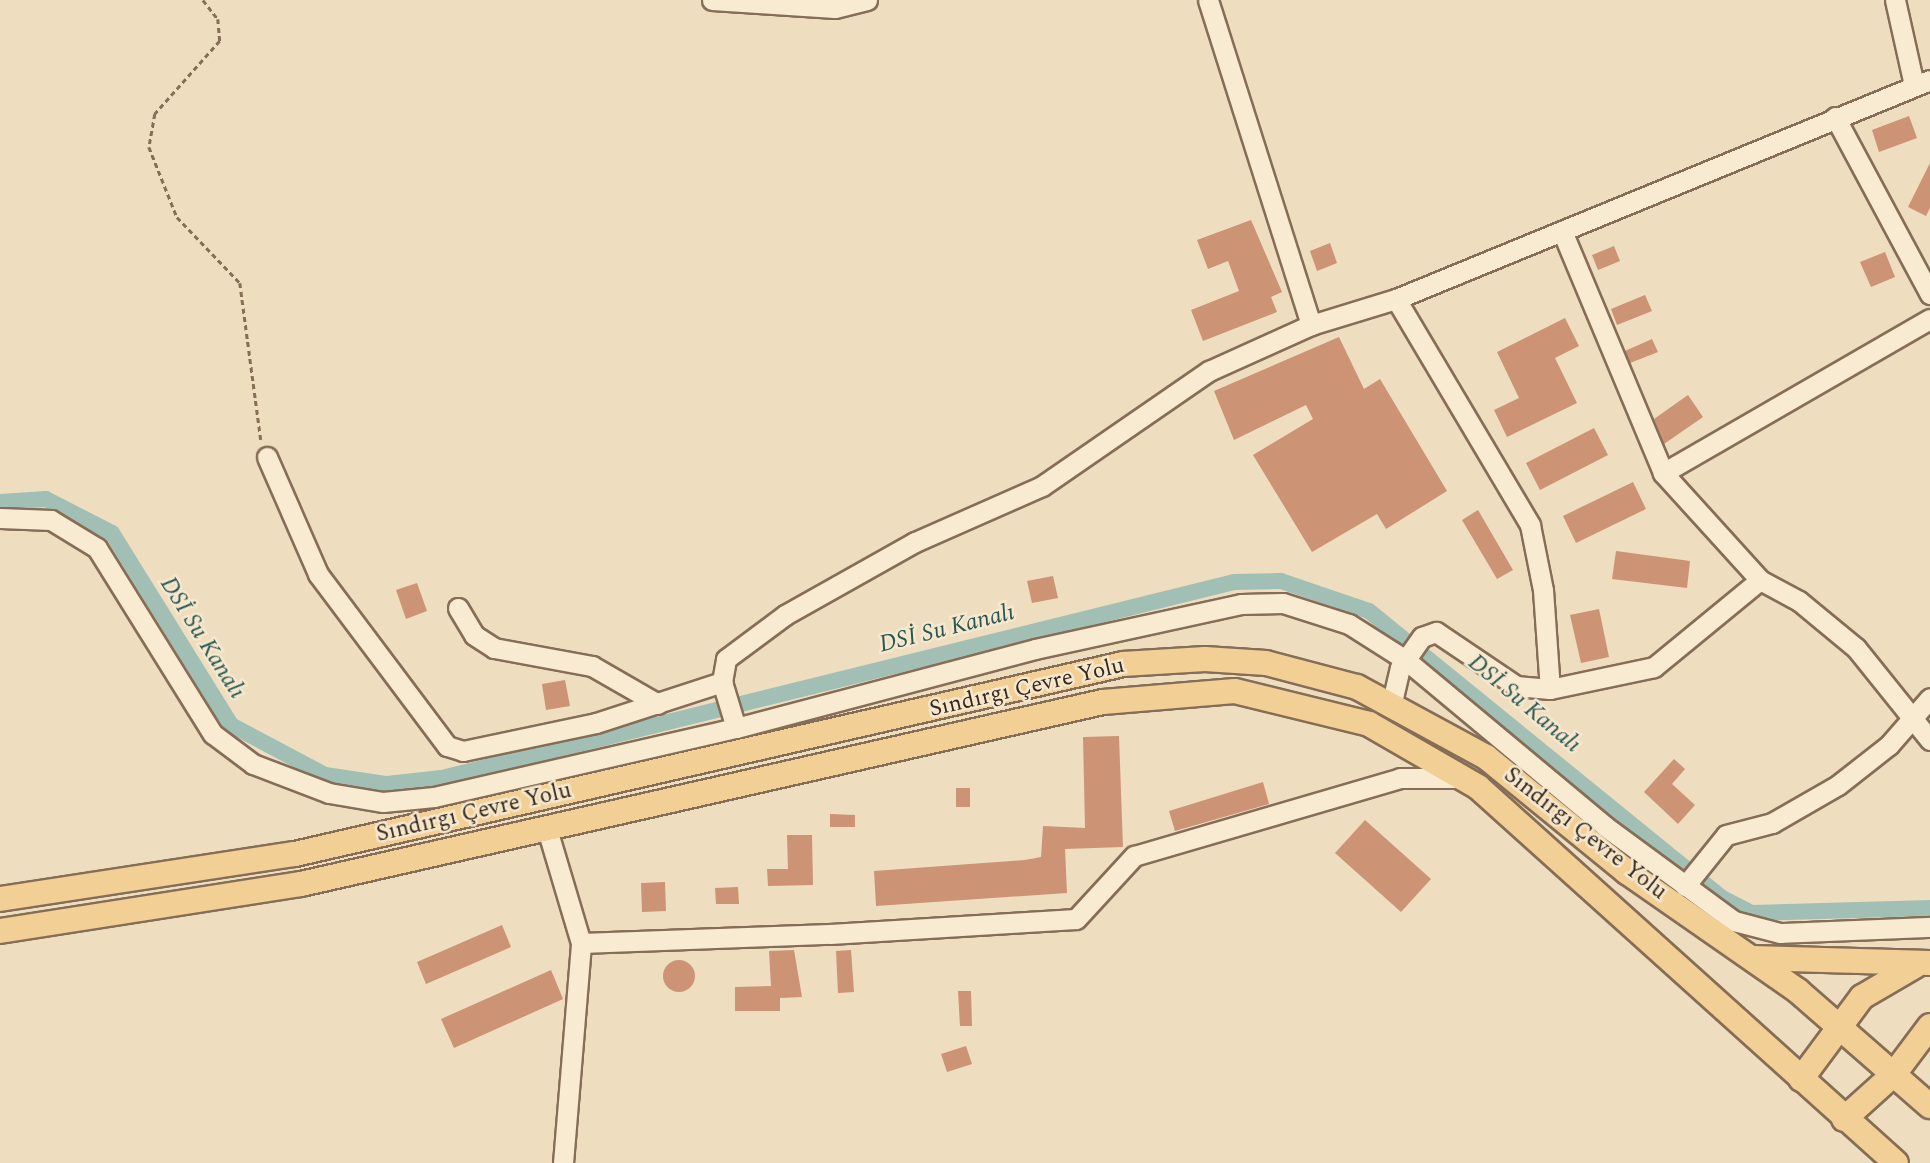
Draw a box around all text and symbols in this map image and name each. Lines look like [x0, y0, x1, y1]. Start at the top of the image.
water label: DSİ Su Kanalı [153, 572, 251, 704]
water label: DSİ Su Kanalı [876, 598, 1018, 660]
water label: DSİ Su Kanalı [1462, 648, 1586, 760]
street label: Sındırgı Çevre Yolu [927, 652, 1127, 724]
street label: Sındırgı Çevre Yolu [1498, 762, 1672, 906]
street label: Sındırgı Çevre Yolu [374, 777, 574, 849]

